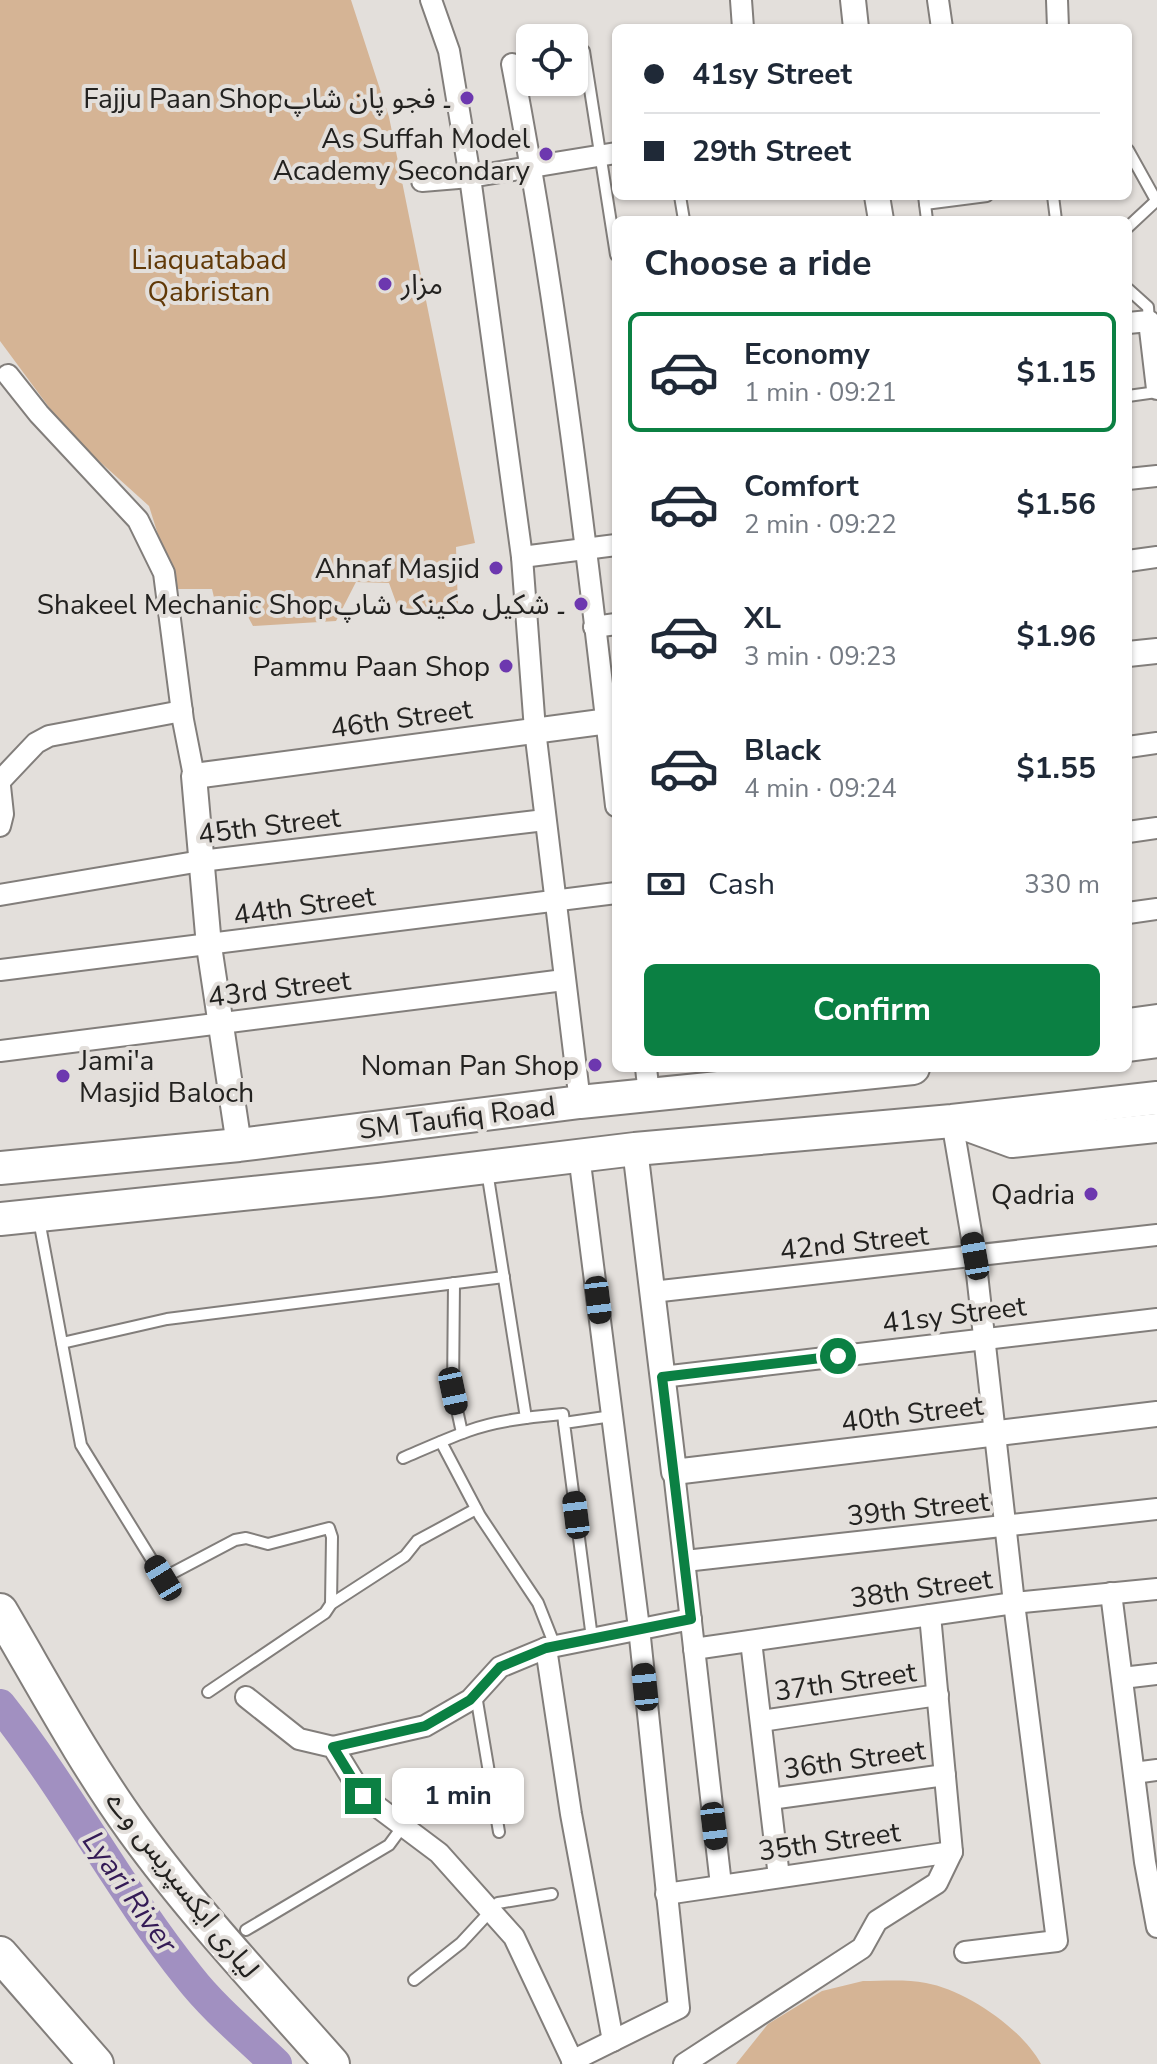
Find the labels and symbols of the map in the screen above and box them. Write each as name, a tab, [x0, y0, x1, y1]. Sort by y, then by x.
place label: Fajju Paan Shop۔ فجو پان شاپ	[83, 80, 451, 118]
marker: Fajju Paan Shop۔ فجو پان شاپ	[458, 89, 476, 107]
place label: As Suffah Model Academy Secondary	[273, 120, 531, 190]
marker: As Suffah Model Academy Secondary	[537, 145, 555, 163]
park label: Liaquatabad Qabristan	[131, 241, 287, 311]
place label: مزار	[400, 266, 443, 304]
marker: مزار	[376, 275, 394, 293]
place label: Ahnaf Masjid	[315, 550, 480, 588]
marker: Ahnaf Masjid	[487, 559, 505, 577]
place label: Shakeel Mechanic Shop۔ شکیل مکینک شاپ	[37, 586, 565, 624]
marker: Shakeel Mechanic Shop۔ شکیل مکینک شاپ	[572, 595, 590, 613]
place label: Pammu Paan Shop	[252, 648, 490, 686]
marker: Pammu Paan Shop	[497, 657, 515, 675]
street label: 46th Street	[328, 690, 475, 748]
street label: 45th Street	[196, 798, 343, 854]
street label: 44th Street	[231, 877, 378, 935]
street label: 43rd Street	[206, 961, 353, 1017]
place label: Jami'a Masjid Baloch	[78, 1042, 254, 1112]
place label: Noman Pan Shop	[361, 1047, 579, 1085]
marker: Noman Pan Shop	[586, 1056, 604, 1074]
marker: Jami'a Masjid Baloch	[54, 1067, 72, 1085]
street label: SM Taufiq Road	[357, 1087, 558, 1149]
place label: Qadria	[991, 1176, 1075, 1214]
marker: Qadria	[1082, 1185, 1100, 1203]
street label: 42nd Street	[778, 1216, 931, 1270]
car	[959, 1230, 991, 1282]
car	[583, 1275, 613, 1325]
street label: 41sy Street	[880, 1287, 1028, 1343]
route start	[820, 1338, 856, 1374]
car	[436, 1365, 470, 1417]
street label: 40th Street	[839, 1386, 986, 1442]
street label: 39th Street	[845, 1483, 991, 1535]
car	[561, 1490, 591, 1540]
car	[140, 1551, 186, 1605]
street label: 38th Street	[848, 1560, 995, 1618]
street label: 37th Street	[772, 1653, 919, 1711]
car	[631, 1662, 659, 1712]
street label: 36th Street	[781, 1731, 928, 1789]
callout: 1 min	[391, 1768, 523, 1824]
route end	[345, 1778, 381, 1814]
street label: لیاری ایکسپریس وے	[97, 1783, 267, 1986]
car	[699, 1801, 729, 1851]
street label: 35th Street	[756, 1813, 903, 1871]
water label: Lyari River	[73, 1823, 187, 1963]

